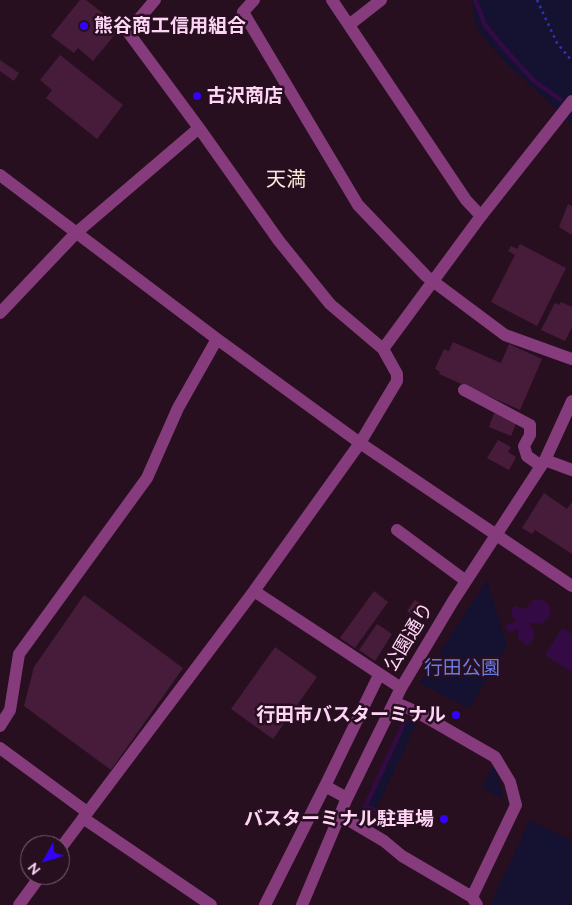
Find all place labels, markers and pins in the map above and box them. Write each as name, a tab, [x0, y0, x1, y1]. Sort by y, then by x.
place label: 熊谷商工信用組合	[94, 15, 246, 37]
marker: 熊谷商工信用組合	[78, 20, 90, 32]
place label: 古沢商店	[207, 85, 283, 107]
marker: 古沢商店	[191, 90, 203, 102]
place label: 行田市バスターミナル	[256, 704, 446, 726]
marker: 行田市バスターミナル	[450, 709, 462, 721]
place label: バスターミナル駐車場	[244, 808, 434, 830]
marker: バスターミナル駐車場	[438, 813, 450, 825]

